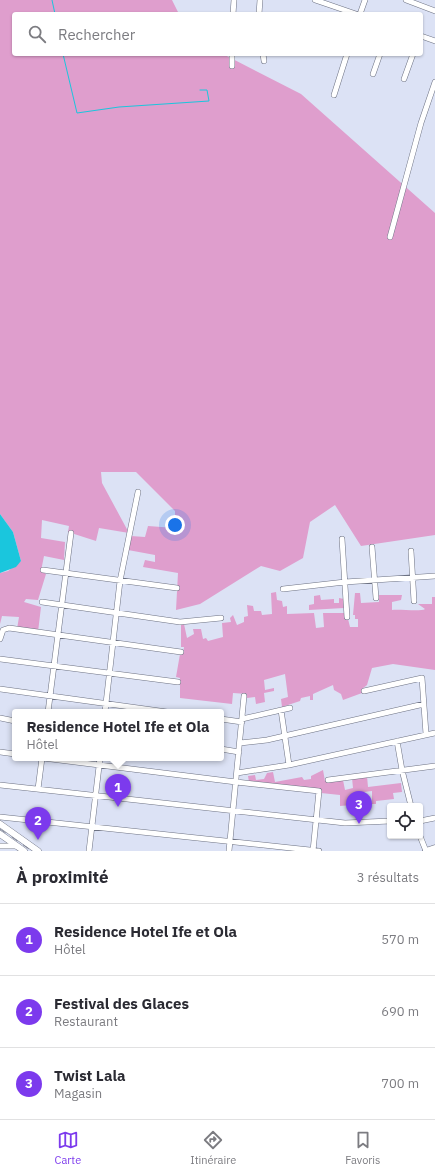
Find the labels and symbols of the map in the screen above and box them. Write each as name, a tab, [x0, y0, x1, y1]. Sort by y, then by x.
your location	[165, 515, 185, 535]
pin: 1	[105, 774, 131, 807]
pin: 3	[346, 791, 372, 824]
pin: 2	[25, 807, 51, 840]

